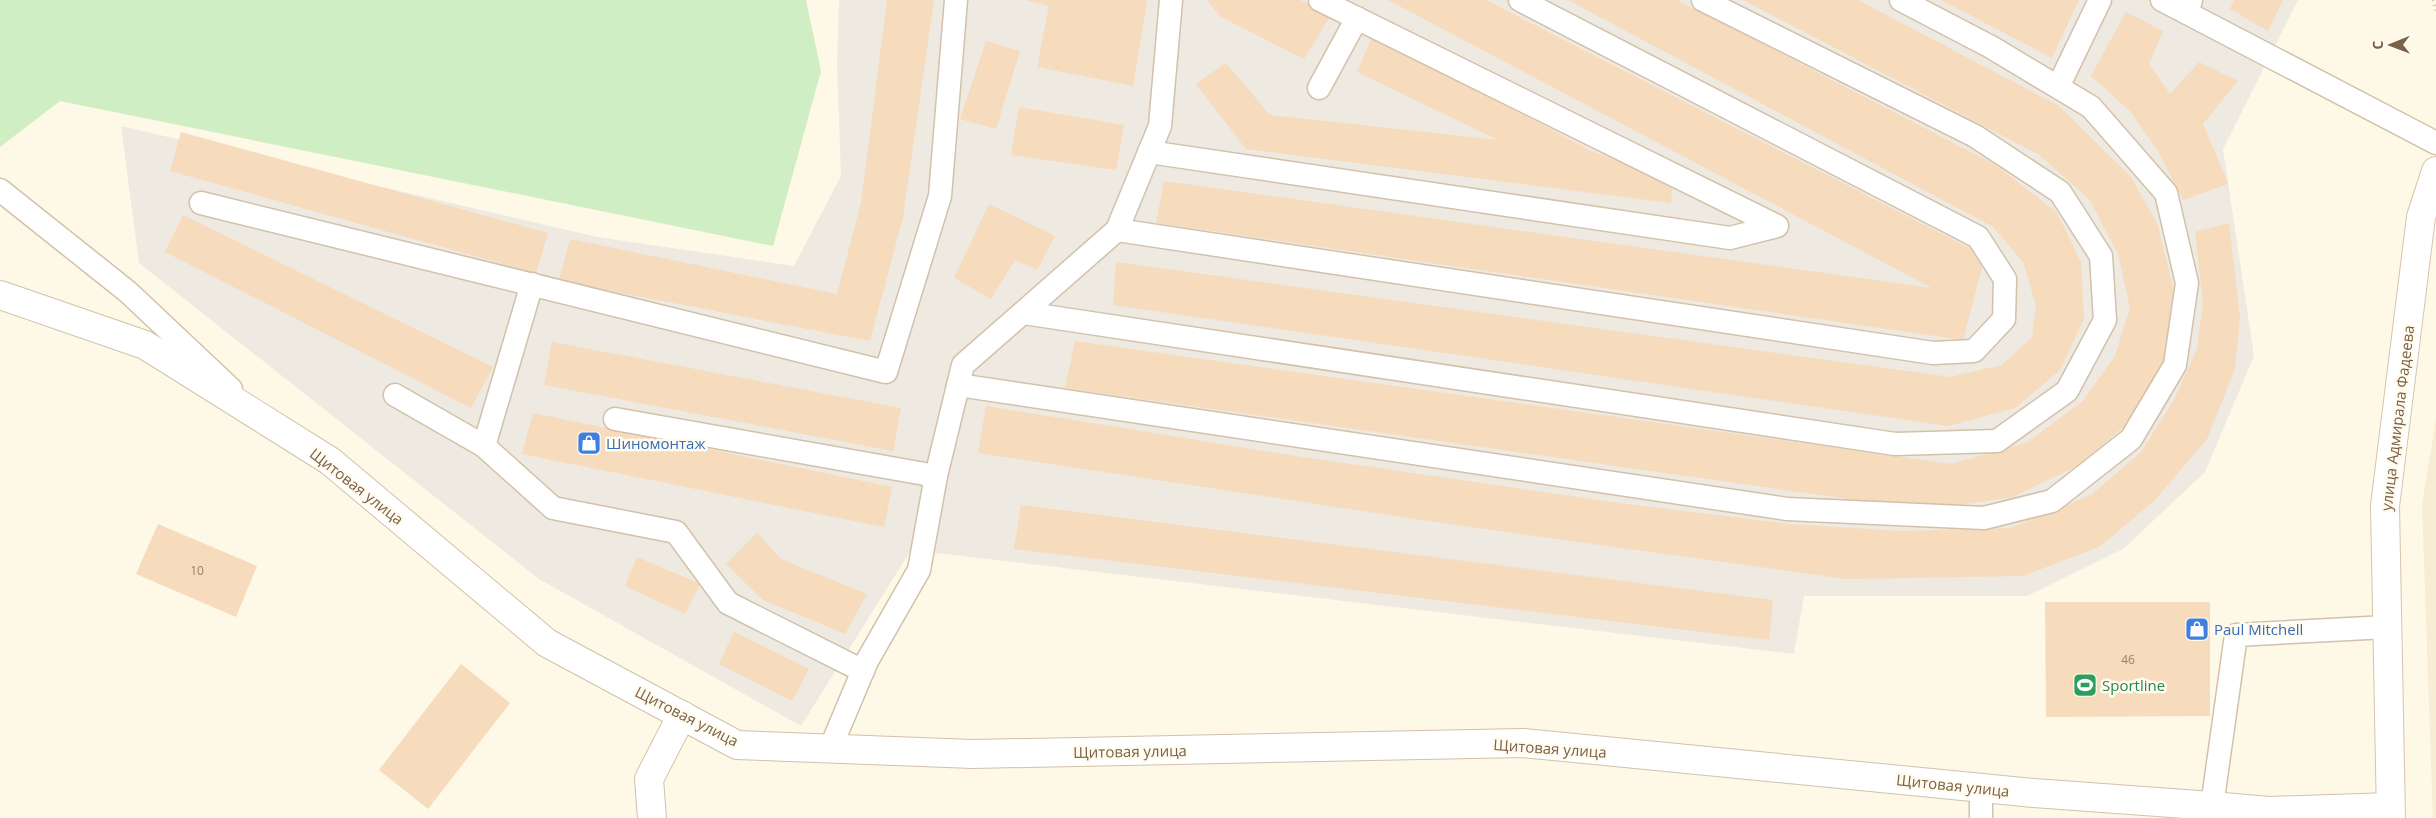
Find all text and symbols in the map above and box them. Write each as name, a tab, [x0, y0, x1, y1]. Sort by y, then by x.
north arrow	[2366, 20, 2416, 70]
text: С	[2368, 41, 2387, 50]
street label: улица Адмирала Фадеева	[2376, 324, 2418, 512]
shop icon: Шиномонтаж	[576, 430, 602, 456]
place label: Шиномонтаж	[606, 433, 705, 453]
street label: Щитовая улица	[306, 443, 408, 529]
house number: 10	[190, 562, 204, 579]
shop icon: Paul Mitchell	[2184, 616, 2210, 642]
place label: Paul Mitchell	[2214, 619, 2303, 639]
house number: 46	[2121, 651, 2135, 668]
sports icon: Sportline	[2072, 672, 2098, 698]
place label: Sportline	[2102, 675, 2165, 695]
street label: Щитовая улица	[632, 681, 742, 751]
street label: Щитовая улица	[1493, 734, 1607, 762]
street label: Щитовая улица	[1073, 740, 1187, 762]
street label: Щитовая улица	[1895, 769, 2011, 801]

